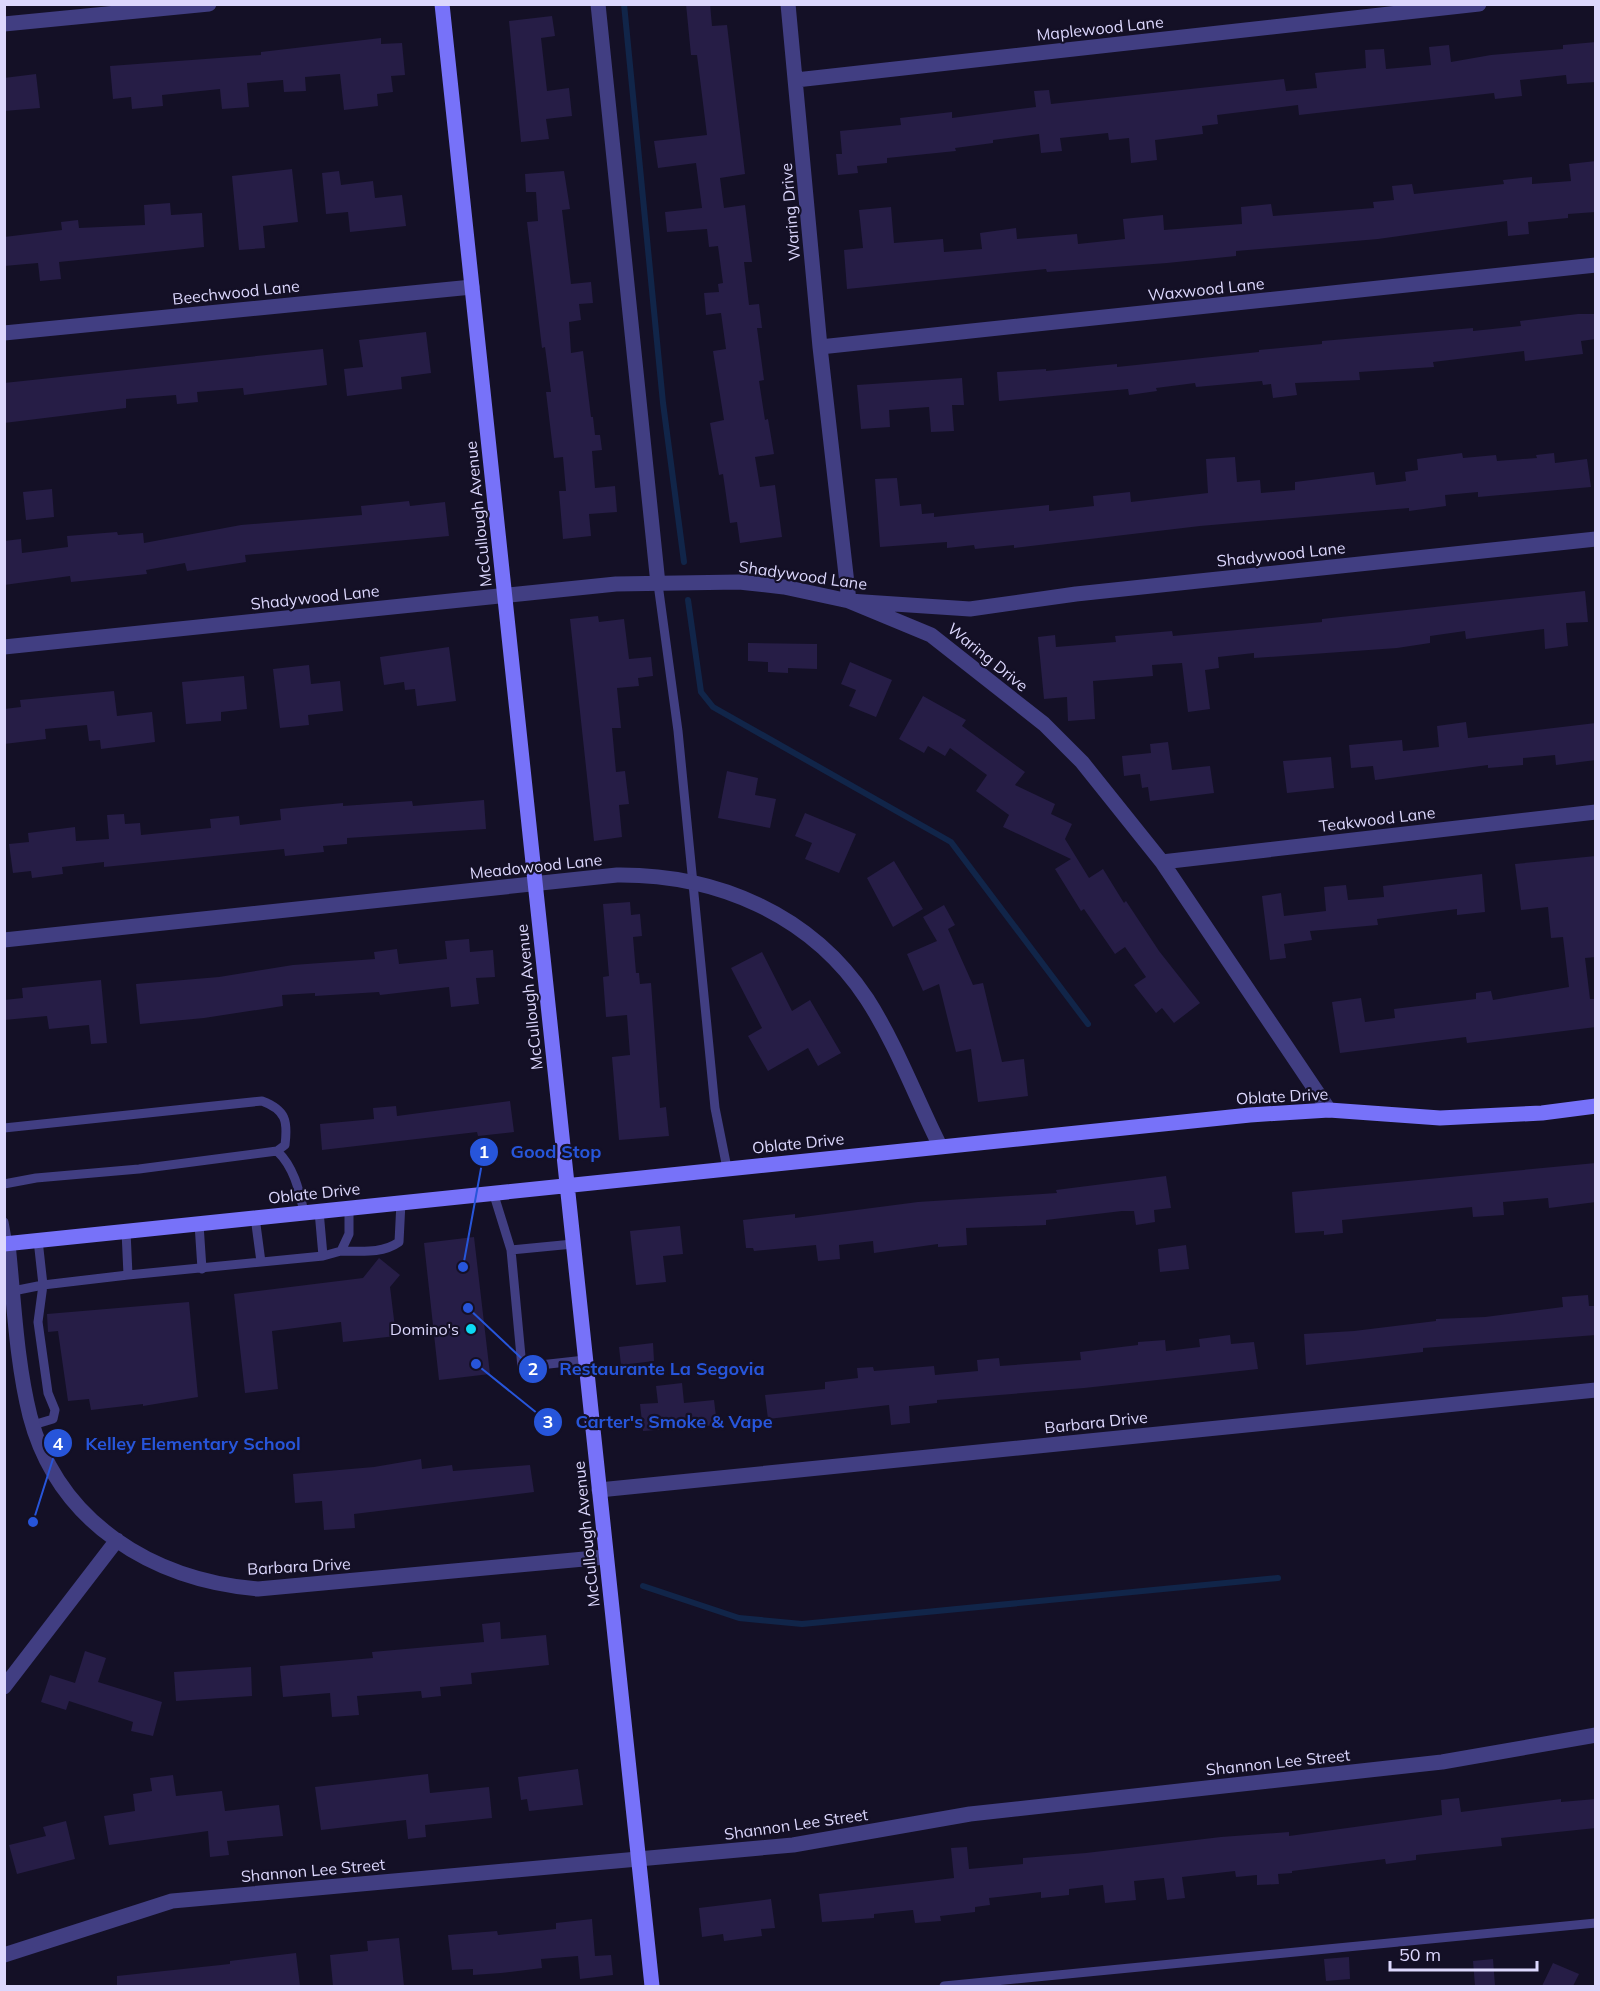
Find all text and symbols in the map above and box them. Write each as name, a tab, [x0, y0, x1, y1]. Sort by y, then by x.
street label: Maplewood Lane	[1036, 11, 1164, 45]
street label: Waring Drive	[776, 162, 804, 262]
street label: Waxwood Lane	[1147, 273, 1265, 305]
street label: Beechwood Lane	[171, 275, 301, 309]
street label: McCullough Avenue	[460, 440, 496, 588]
street label: Shadywood Lane	[1216, 537, 1346, 571]
street label: Shadywood Lane	[738, 556, 868, 594]
street label: Shadywood Lane	[250, 580, 380, 614]
street label: Waring Drive	[944, 618, 1032, 696]
street label: Teakwood Lane	[1318, 802, 1436, 836]
street label: Meadowood Lane	[469, 849, 603, 883]
street label: McCullough Avenue	[511, 923, 547, 1071]
street label: Oblate Drive	[1235, 1084, 1329, 1108]
street label: Oblate Drive	[751, 1128, 845, 1158]
callout: Good Stop	[469, 1134, 614, 1170]
text: 1	[479, 1140, 489, 1163]
text: Good Stop	[511, 1140, 601, 1163]
street label: Oblate Drive	[267, 1178, 361, 1208]
place label: Domino's	[390, 1319, 459, 1339]
marker: Domino's	[464, 1322, 478, 1336]
callout: Restaurante La Segovia	[518, 1351, 777, 1387]
text: 2	[528, 1357, 538, 1380]
text: Restaurante La Segovia	[559, 1357, 765, 1380]
callout: Carter's Smoke & Vape	[533, 1404, 784, 1440]
street label: Barbara Drive	[1043, 1407, 1149, 1437]
text: 3	[543, 1410, 553, 1433]
text: Carter's Smoke & Vape	[575, 1410, 773, 1433]
callout: Kelley Elementary School	[43, 1425, 313, 1461]
text: 4	[53, 1432, 64, 1455]
text: Kelley Elementary School	[85, 1432, 301, 1455]
street label: McCullough Avenue	[568, 1460, 604, 1608]
street label: Barbara Drive	[247, 1553, 351, 1579]
street label: Shannon Lee Street	[1205, 1744, 1351, 1780]
street label: Shannon Lee Street	[723, 1804, 870, 1844]
street label: Shannon Lee Street	[240, 1854, 386, 1886]
scale bar	[1390, 1934, 1537, 1972]
text: 50 m	[1399, 1943, 1441, 1966]

